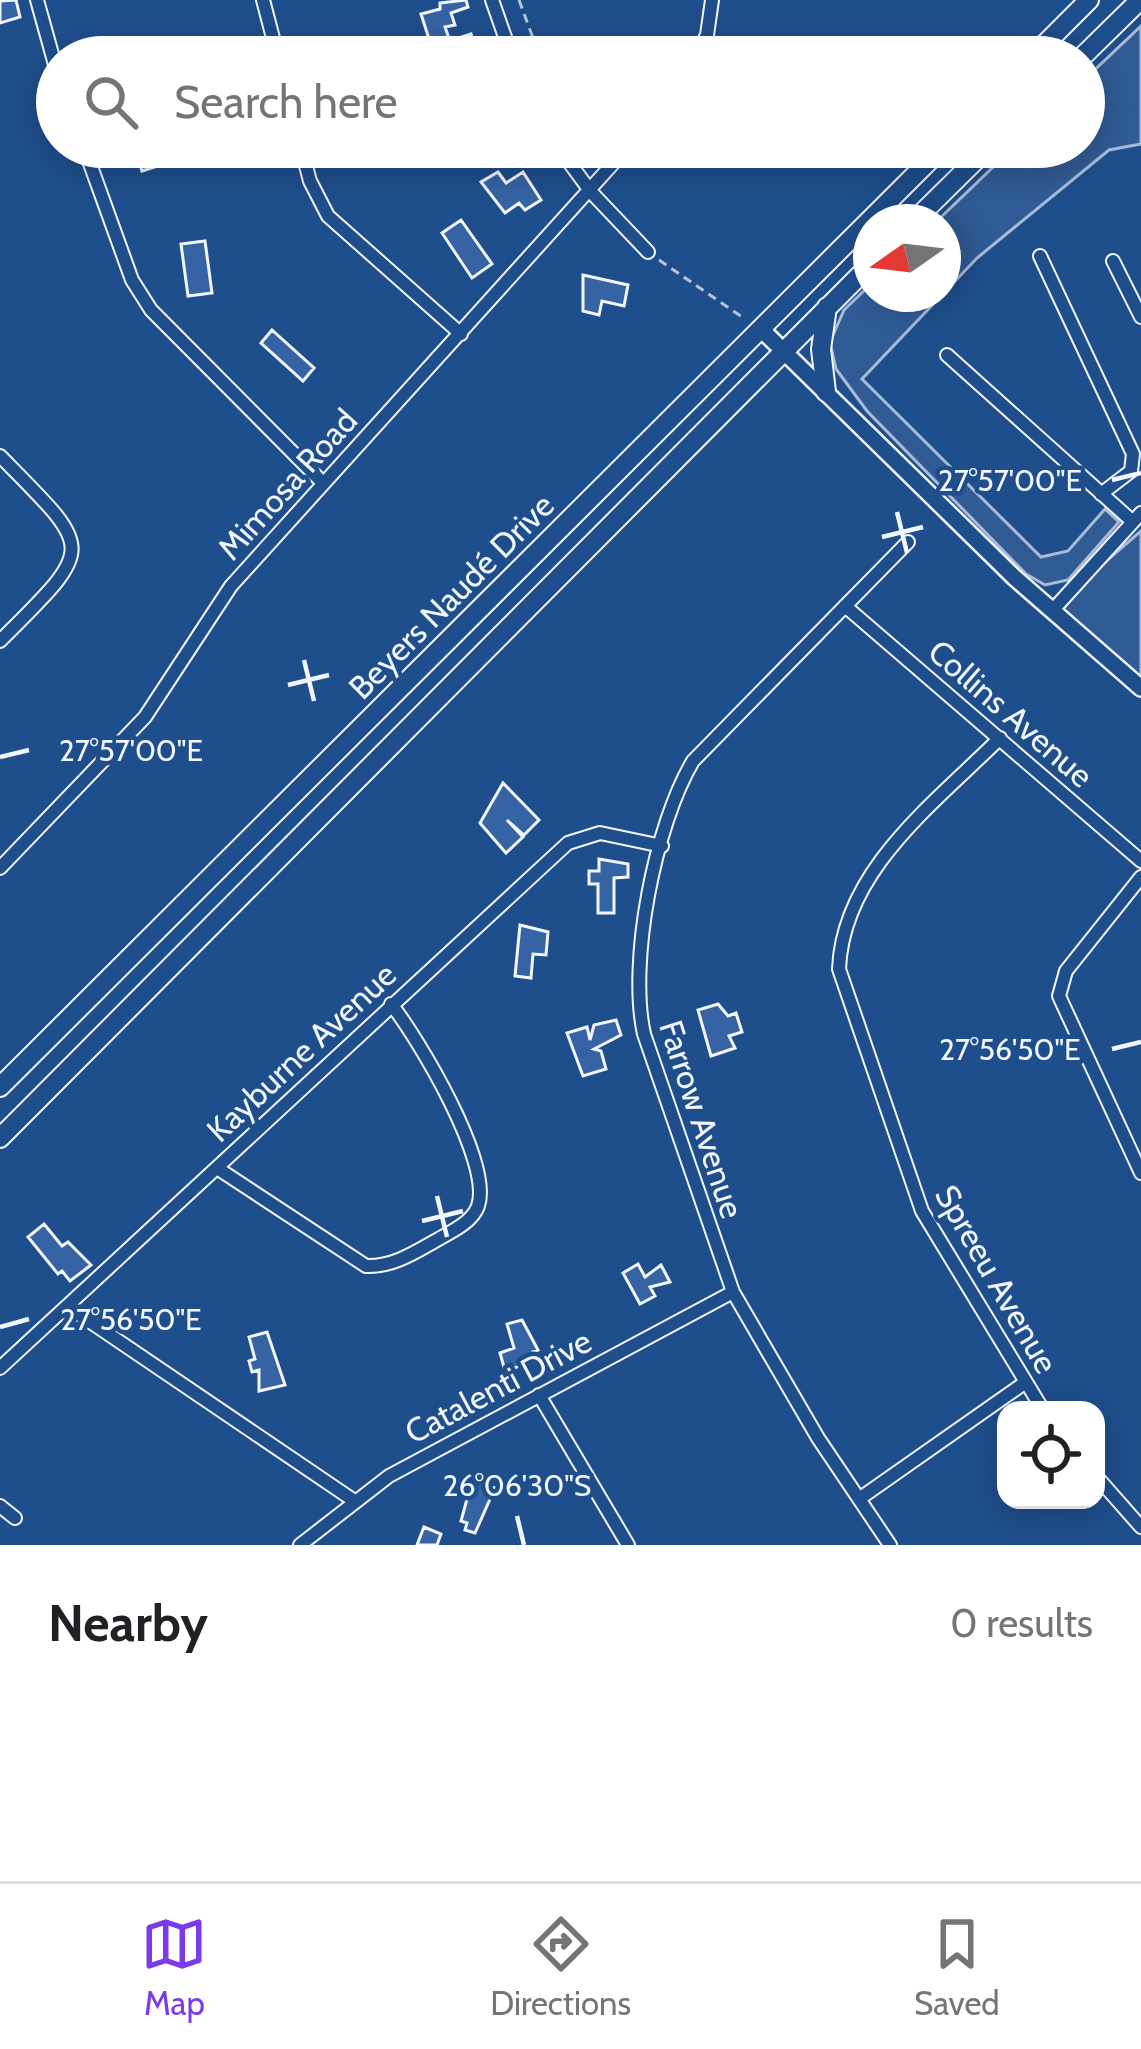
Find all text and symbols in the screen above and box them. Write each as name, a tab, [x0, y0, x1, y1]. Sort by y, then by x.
search box	[36, 36, 1105, 168]
icon: search	[78, 69, 144, 135]
text: Search here	[174, 75, 398, 129]
north arrow	[853, 204, 961, 312]
street label: Mimosa Road	[209, 400, 365, 568]
text: 27°57'00"E	[938, 462, 1082, 499]
street label: Beyers Naudé Drive	[340, 485, 562, 707]
street label: Collins Avenue	[921, 631, 1101, 795]
text: 27°57'00"E	[59, 732, 203, 769]
street label: Kayburne Avenue	[198, 954, 404, 1150]
street label: Farrow Avenue	[651, 1015, 753, 1223]
text: 27°56'50"E	[939, 1031, 1081, 1068]
street label: Spreeu Avenue	[927, 1178, 1067, 1380]
text: 27°56'50"E	[60, 1301, 202, 1338]
street label: Catalenti Drive	[398, 1320, 598, 1452]
map controls	[997, 1401, 1105, 1509]
button: locate	[997, 1401, 1105, 1509]
text: 26°06'30"S	[443, 1467, 591, 1504]
text: Nearby	[48, 1592, 208, 1654]
text: 0 results	[950, 1599, 1093, 1647]
tab: Map	[141, 1911, 207, 2023]
tab: Directions	[490, 1911, 631, 2023]
tab: Saved	[914, 1911, 1000, 2023]

